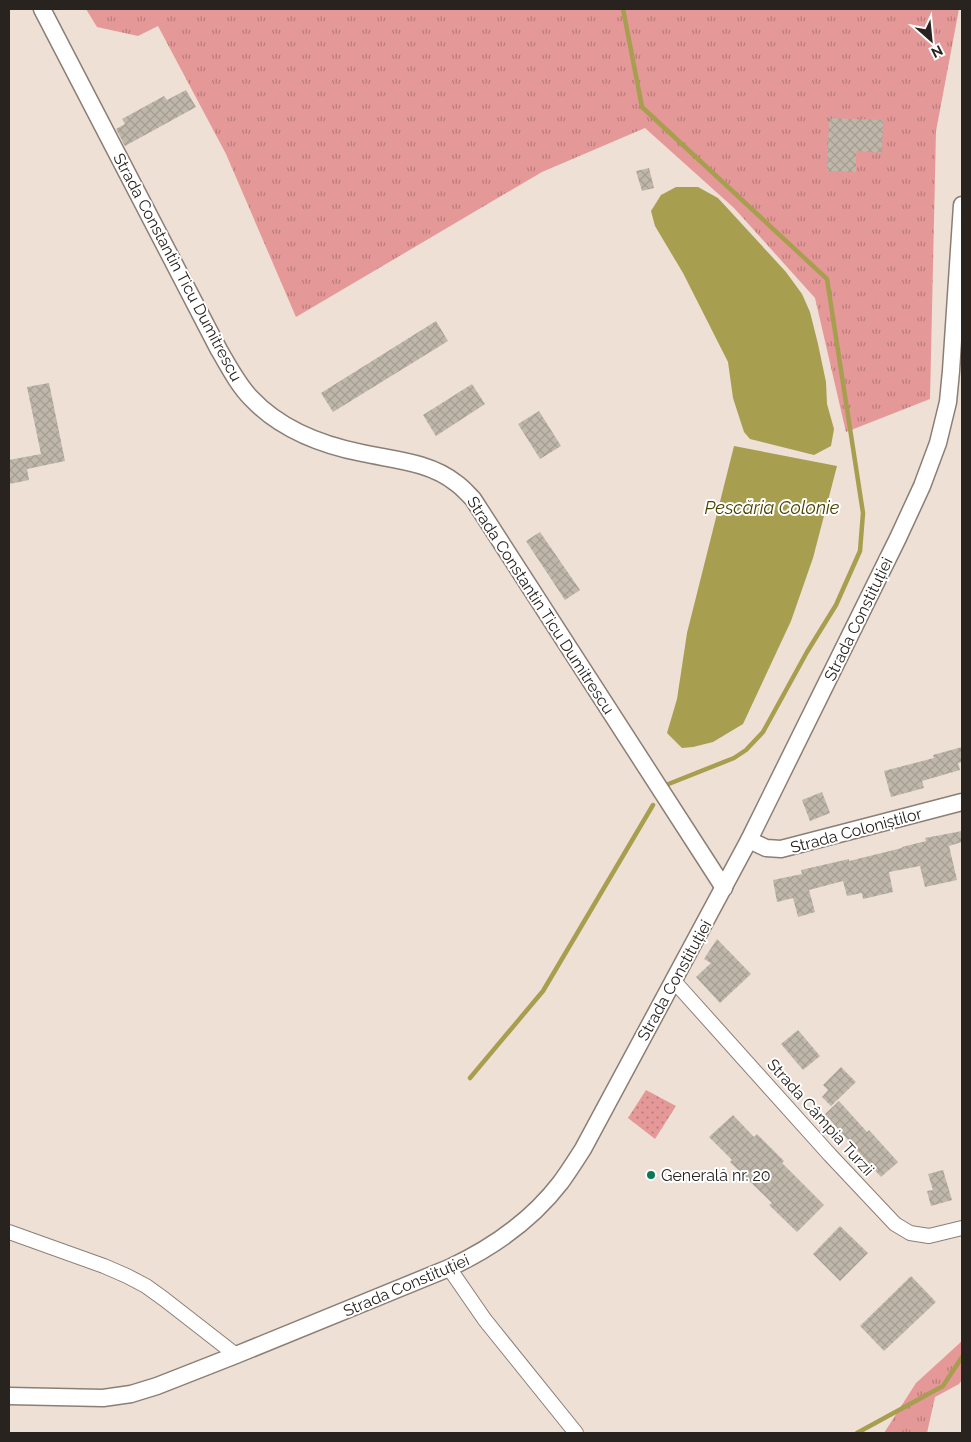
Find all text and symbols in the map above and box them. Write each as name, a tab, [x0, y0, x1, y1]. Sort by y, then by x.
north arrow	[906, 15, 956, 65]
text: N	[929, 42, 945, 61]
street label: Strada Constantin Ticu Dumitrescu	[109, 150, 246, 385]
street label: Strada Constantin Ticu Dumitrescu	[463, 493, 618, 718]
water label: Pescăria Colonie	[705, 497, 840, 518]
street label: Strada Constituției	[820, 554, 897, 684]
street label: Strada Coloniștilor	[788, 804, 924, 857]
street label: Strada Constituției	[633, 917, 715, 1044]
street label: Strada Câmpia Turzii	[763, 1055, 878, 1180]
place label: Generală nr. 20	[661, 1166, 771, 1185]
marker: Generală nr. 20	[645, 1169, 657, 1181]
street label: Strada Constituției	[340, 1250, 472, 1321]

